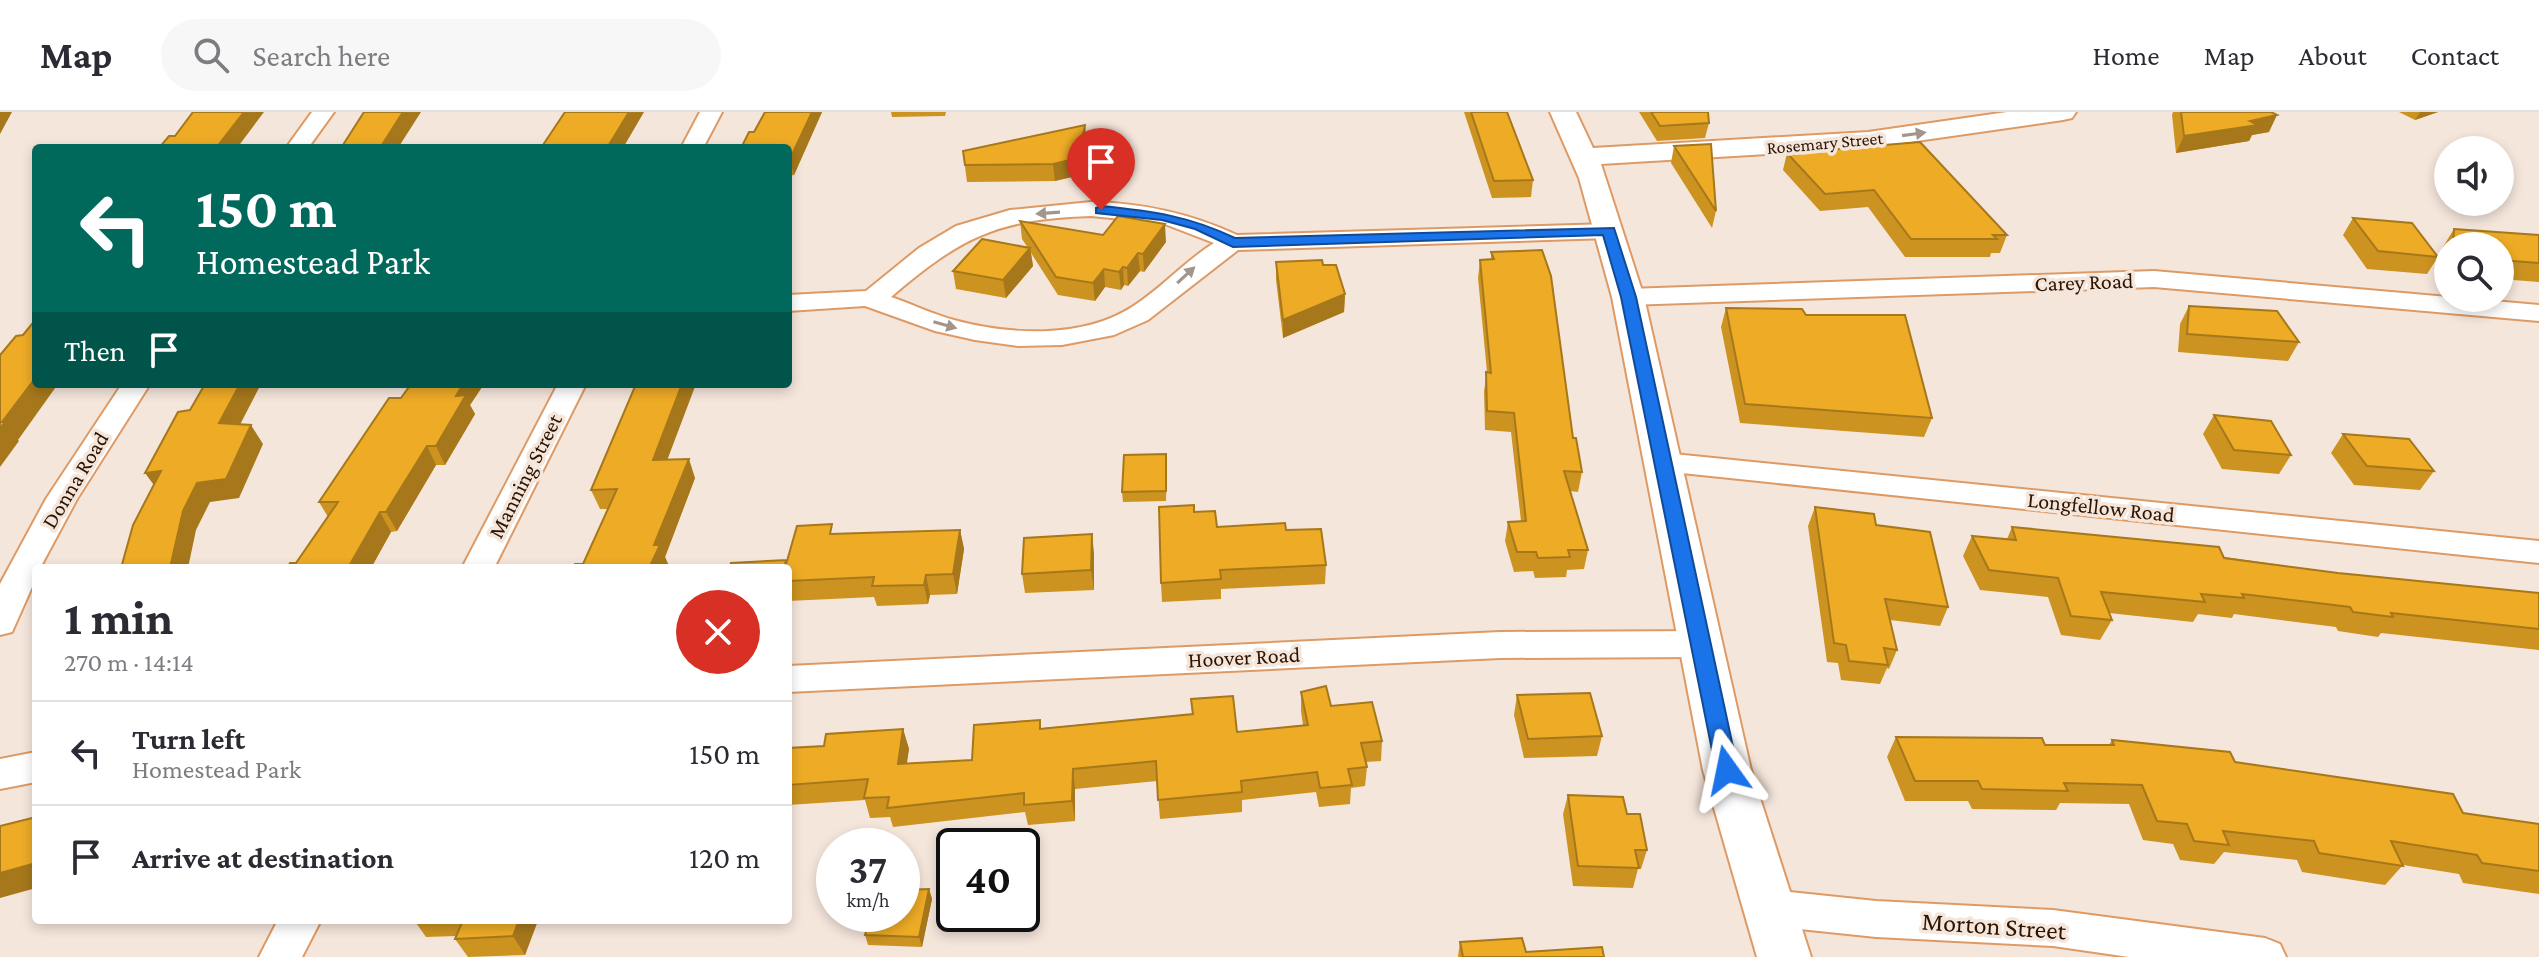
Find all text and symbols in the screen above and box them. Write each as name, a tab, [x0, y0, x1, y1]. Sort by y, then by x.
search box	[161, 19, 721, 91]
icon: search	[189, 33, 233, 77]
text: Map	[40, 34, 113, 76]
text: Search here	[253, 39, 390, 72]
text: Home	[2093, 40, 2160, 71]
text: Map	[2204, 40, 2255, 71]
text: About	[2299, 40, 2367, 71]
text: Contact	[2411, 40, 2499, 71]
one-way arrow	[1902, 127, 1927, 140]
pin	[1067, 128, 1135, 210]
street label: Rosemary Street	[1766, 128, 1885, 158]
map controls	[2434, 136, 2514, 312]
button: sound	[2434, 136, 2514, 216]
icon: arrive	[1079, 140, 1123, 184]
icon: left	[64, 176, 168, 280]
text: 150 m	[196, 177, 337, 239]
one-way arrow	[1035, 207, 1060, 220]
button: search	[2434, 232, 2514, 312]
text: Homestead Park	[196, 242, 430, 282]
one-way arrow	[1176, 266, 1195, 284]
street label: Carey Road	[2034, 268, 2134, 296]
one-way arrow	[933, 319, 957, 332]
icon: arrive	[142, 328, 186, 372]
text: Then	[64, 334, 126, 367]
street label: Manning Street	[483, 409, 567, 542]
street label: Donna Road	[36, 427, 114, 533]
street label: Longfellow Road	[2026, 487, 2176, 527]
button: close	[676, 590, 760, 674]
text: 1 min	[64, 591, 173, 644]
street label: Hoover Road	[1187, 642, 1301, 672]
text: 270 m · 14:14	[64, 648, 194, 677]
text: Turn left	[132, 722, 245, 755]
position arrow	[1685, 728, 1769, 812]
icon: left	[64, 731, 108, 775]
text: 150 m	[689, 737, 760, 770]
text: Homestead Park	[132, 755, 301, 784]
speed limit sign: 40	[936, 828, 1040, 932]
icon: arrive	[64, 835, 108, 879]
text: Arrive at destination	[132, 841, 394, 874]
text: 120 m	[689, 841, 760, 874]
text: 37	[849, 847, 887, 892]
text: km/h	[846, 889, 890, 911]
street label: Morton Street	[1921, 906, 2068, 946]

